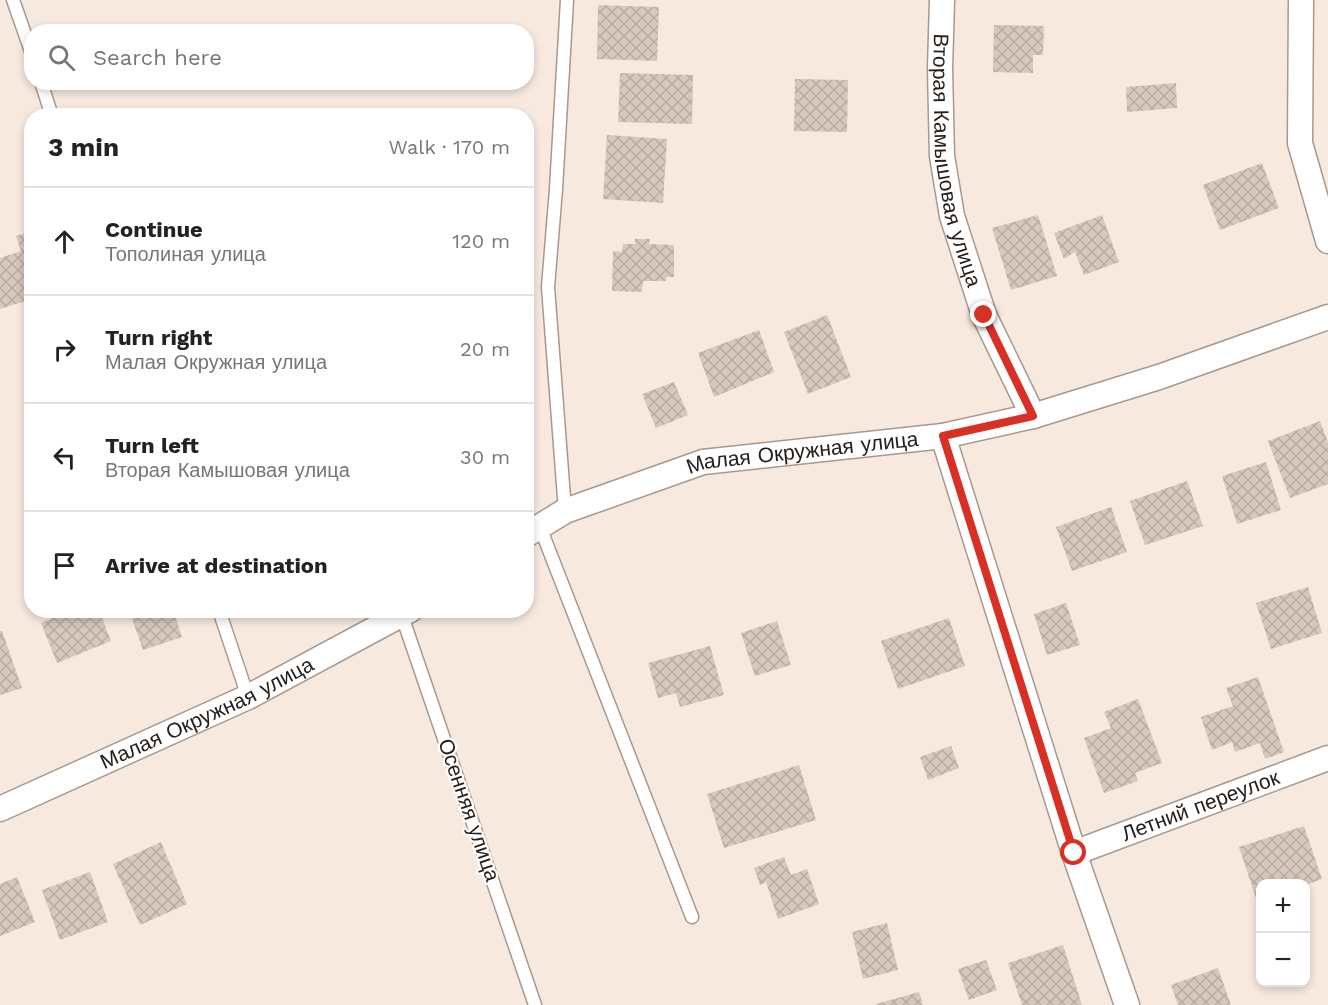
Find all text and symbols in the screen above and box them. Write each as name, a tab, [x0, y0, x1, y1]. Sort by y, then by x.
search box	[24, 24, 534, 90]
street label: Вторая Камышовая улица	[928, 33, 987, 290]
icon: search	[45, 41, 78, 74]
text: Search here	[93, 45, 222, 70]
text: 3 min	[48, 132, 119, 162]
text: Walk · 170 m	[389, 135, 510, 159]
text: Continue	[105, 217, 203, 242]
icon: ahead	[48, 225, 81, 258]
text: 120 m	[452, 229, 510, 253]
text: Тополиная улица	[105, 242, 266, 266]
route end	[970, 301, 996, 327]
text: Turn right	[105, 325, 212, 350]
icon: right	[48, 333, 81, 366]
text: 20 m	[460, 337, 510, 361]
text: Малая Окружная улица	[105, 350, 327, 374]
street label: Малая Окружная улица	[683, 426, 920, 479]
text: Turn left	[105, 433, 199, 458]
icon: left	[48, 441, 81, 474]
text: 30 m	[460, 445, 510, 469]
text: Вторая Камышовая улица	[105, 458, 350, 482]
icon: arrive	[48, 549, 81, 582]
text: Arrive at destination	[105, 553, 328, 578]
street label: Малая Окружная улица	[96, 651, 318, 774]
street label: Осенняя улица	[433, 735, 506, 885]
street label: Летний переулок	[1118, 764, 1283, 846]
route start	[1060, 839, 1086, 865]
map controls	[1256, 879, 1310, 987]
button: +	[1256, 879, 1310, 933]
button: −	[1256, 933, 1310, 987]

